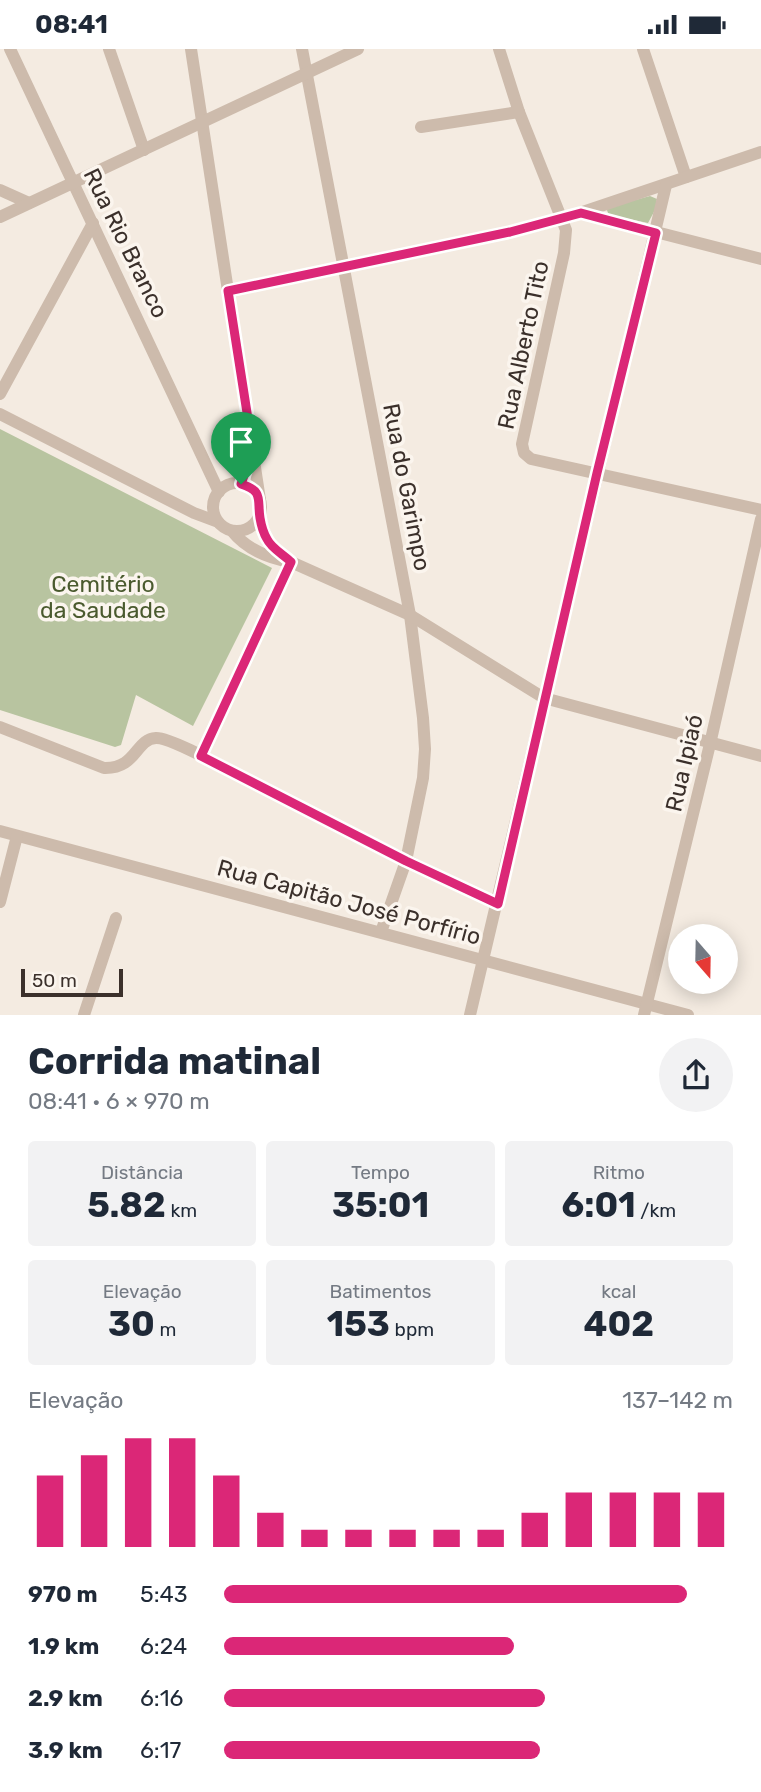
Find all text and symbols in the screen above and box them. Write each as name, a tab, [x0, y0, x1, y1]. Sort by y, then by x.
text: 08:41	[35, 9, 108, 40]
street label: Rua Rio Branco	[78, 164, 174, 322]
street label: Rua Alberto Tito	[492, 258, 554, 432]
street label: Rua do Garimpo	[377, 401, 437, 573]
pin	[211, 412, 271, 484]
icon: arrive	[222, 423, 260, 461]
park label: Cemitério da Saudade	[40, 570, 166, 624]
street label: Rua Ipiaó	[659, 712, 709, 814]
street label: Rua Capitão José Porfírio	[214, 853, 484, 951]
north arrow	[668, 924, 738, 994]
map controls	[668, 924, 738, 994]
scale bar	[21, 966, 122, 998]
text: 50 m	[32, 969, 77, 992]
text: Corrida matinal	[28, 1038, 321, 1084]
button: share	[659, 1038, 733, 1112]
text: 08:41 · 6 × 970 m	[28, 1087, 210, 1115]
text: Distância	[101, 1161, 183, 1184]
text: Tempo	[351, 1161, 410, 1184]
text: Ritmo	[593, 1161, 645, 1184]
text: 5.82	[87, 1184, 166, 1226]
text: 35:01	[332, 1184, 429, 1226]
text: 6:01	[561, 1184, 636, 1226]
text: km	[166, 1199, 197, 1222]
text: /km	[636, 1199, 676, 1222]
text: Elevação	[103, 1280, 182, 1303]
text: Batimentos	[329, 1280, 432, 1303]
text: kcal	[601, 1280, 636, 1303]
text: 30	[108, 1303, 155, 1345]
text: 153	[327, 1303, 390, 1345]
text: 402	[584, 1303, 654, 1345]
text: m	[155, 1318, 176, 1341]
text: bpm	[390, 1318, 434, 1341]
text: Elevação	[28, 1386, 124, 1414]
text: 137–142 m	[622, 1386, 733, 1414]
text: 970 m	[28, 1580, 98, 1608]
text: 5:43	[140, 1580, 188, 1608]
text: 1.9 km	[28, 1632, 99, 1660]
text: 6:24	[140, 1632, 187, 1660]
text: 2.9 km	[28, 1684, 103, 1712]
text: 6:16	[140, 1684, 183, 1712]
text: 3.9 km	[28, 1736, 103, 1764]
text: 6:17	[140, 1736, 181, 1764]

